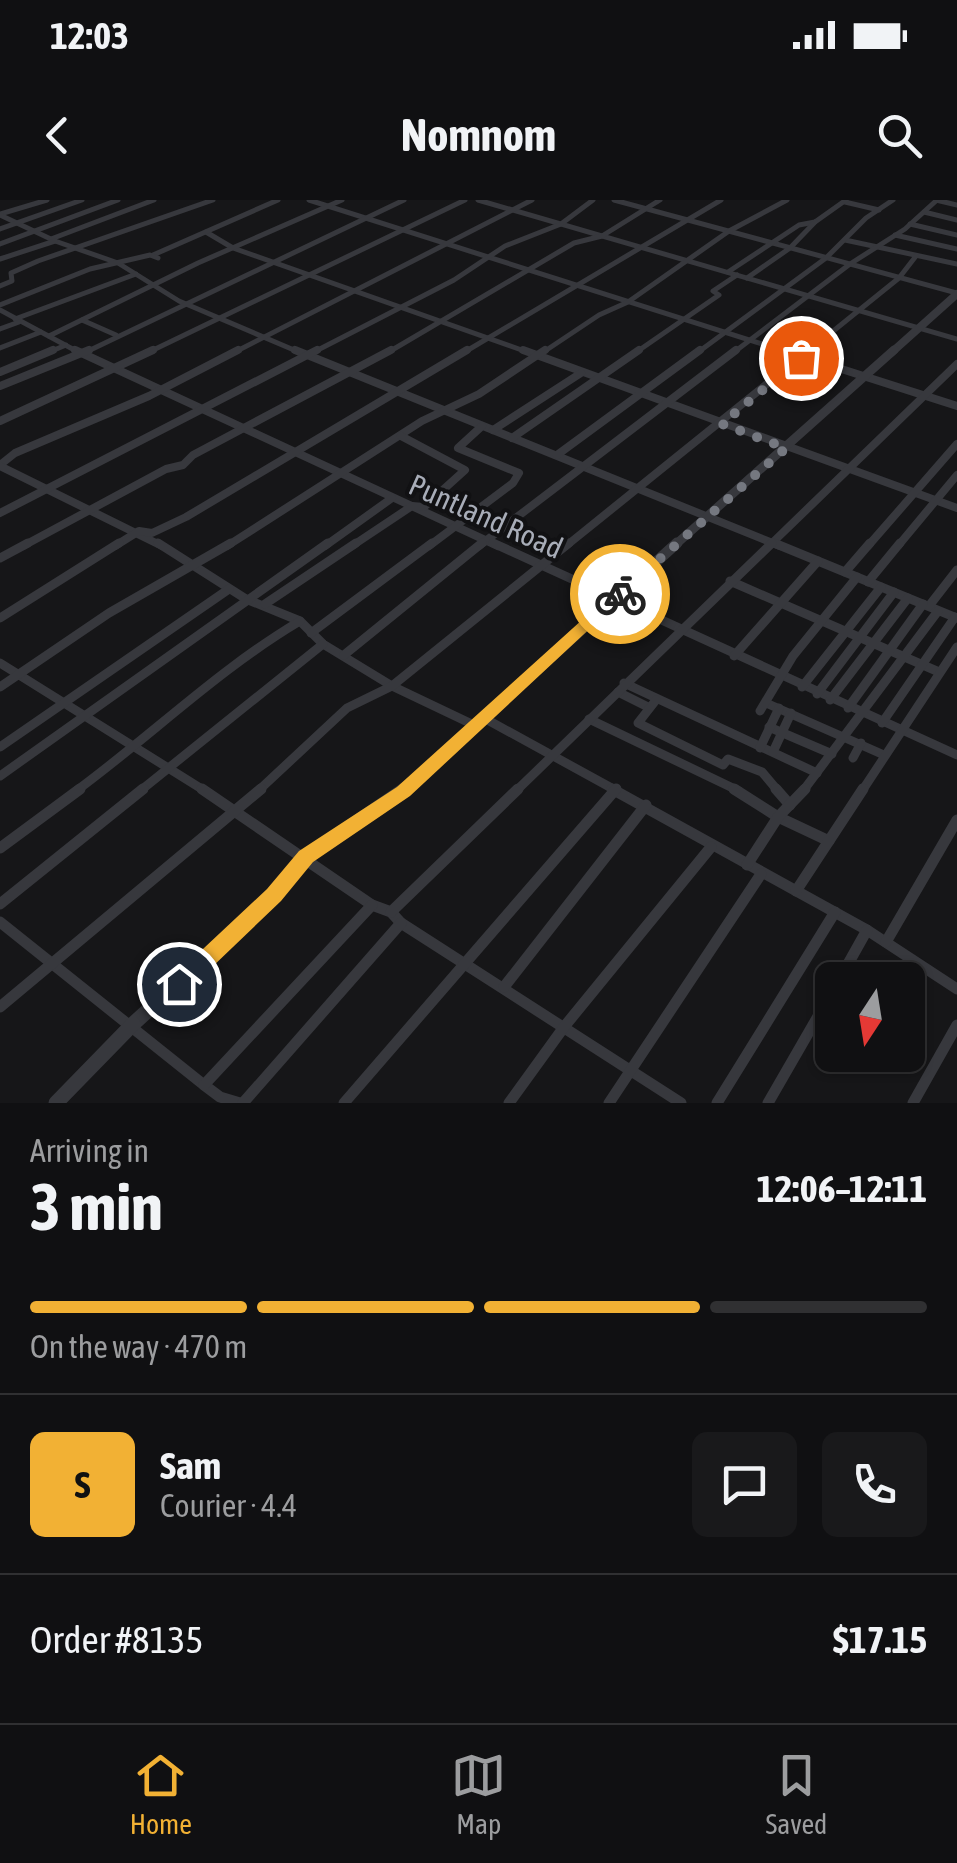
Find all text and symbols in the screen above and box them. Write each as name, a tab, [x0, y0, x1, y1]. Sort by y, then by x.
text: 12:03	[50, 14, 129, 57]
icon: back	[30, 108, 85, 163]
icon: search	[872, 108, 927, 163]
text: Nomnom	[401, 109, 556, 161]
pin	[759, 316, 844, 401]
icon: bag	[774, 331, 829, 386]
street label: Puntland Road	[404, 467, 568, 565]
courier	[570, 544, 670, 644]
icon: bike	[593, 567, 648, 622]
pin	[137, 942, 222, 1027]
icon: home	[152, 957, 207, 1012]
north arrow	[815, 962, 925, 1072]
map controls	[815, 962, 925, 1072]
text: Arriving in	[30, 1132, 149, 1169]
text: 12:06–12:11	[757, 1167, 927, 1210]
text: 3 min	[30, 1169, 163, 1244]
text: On the way · 470 m	[30, 1328, 247, 1365]
button: chat	[692, 1432, 797, 1537]
button: phone	[822, 1432, 927, 1537]
text: Sam	[160, 1444, 221, 1487]
text: S	[75, 1463, 90, 1506]
text: Courier · 4.4	[160, 1487, 297, 1524]
text: Order #8135	[30, 1618, 203, 1661]
text: $17.15	[833, 1618, 927, 1661]
tab: Home	[130, 1748, 192, 1840]
tab: Map	[451, 1748, 506, 1840]
tab: Saved	[765, 1748, 827, 1840]

